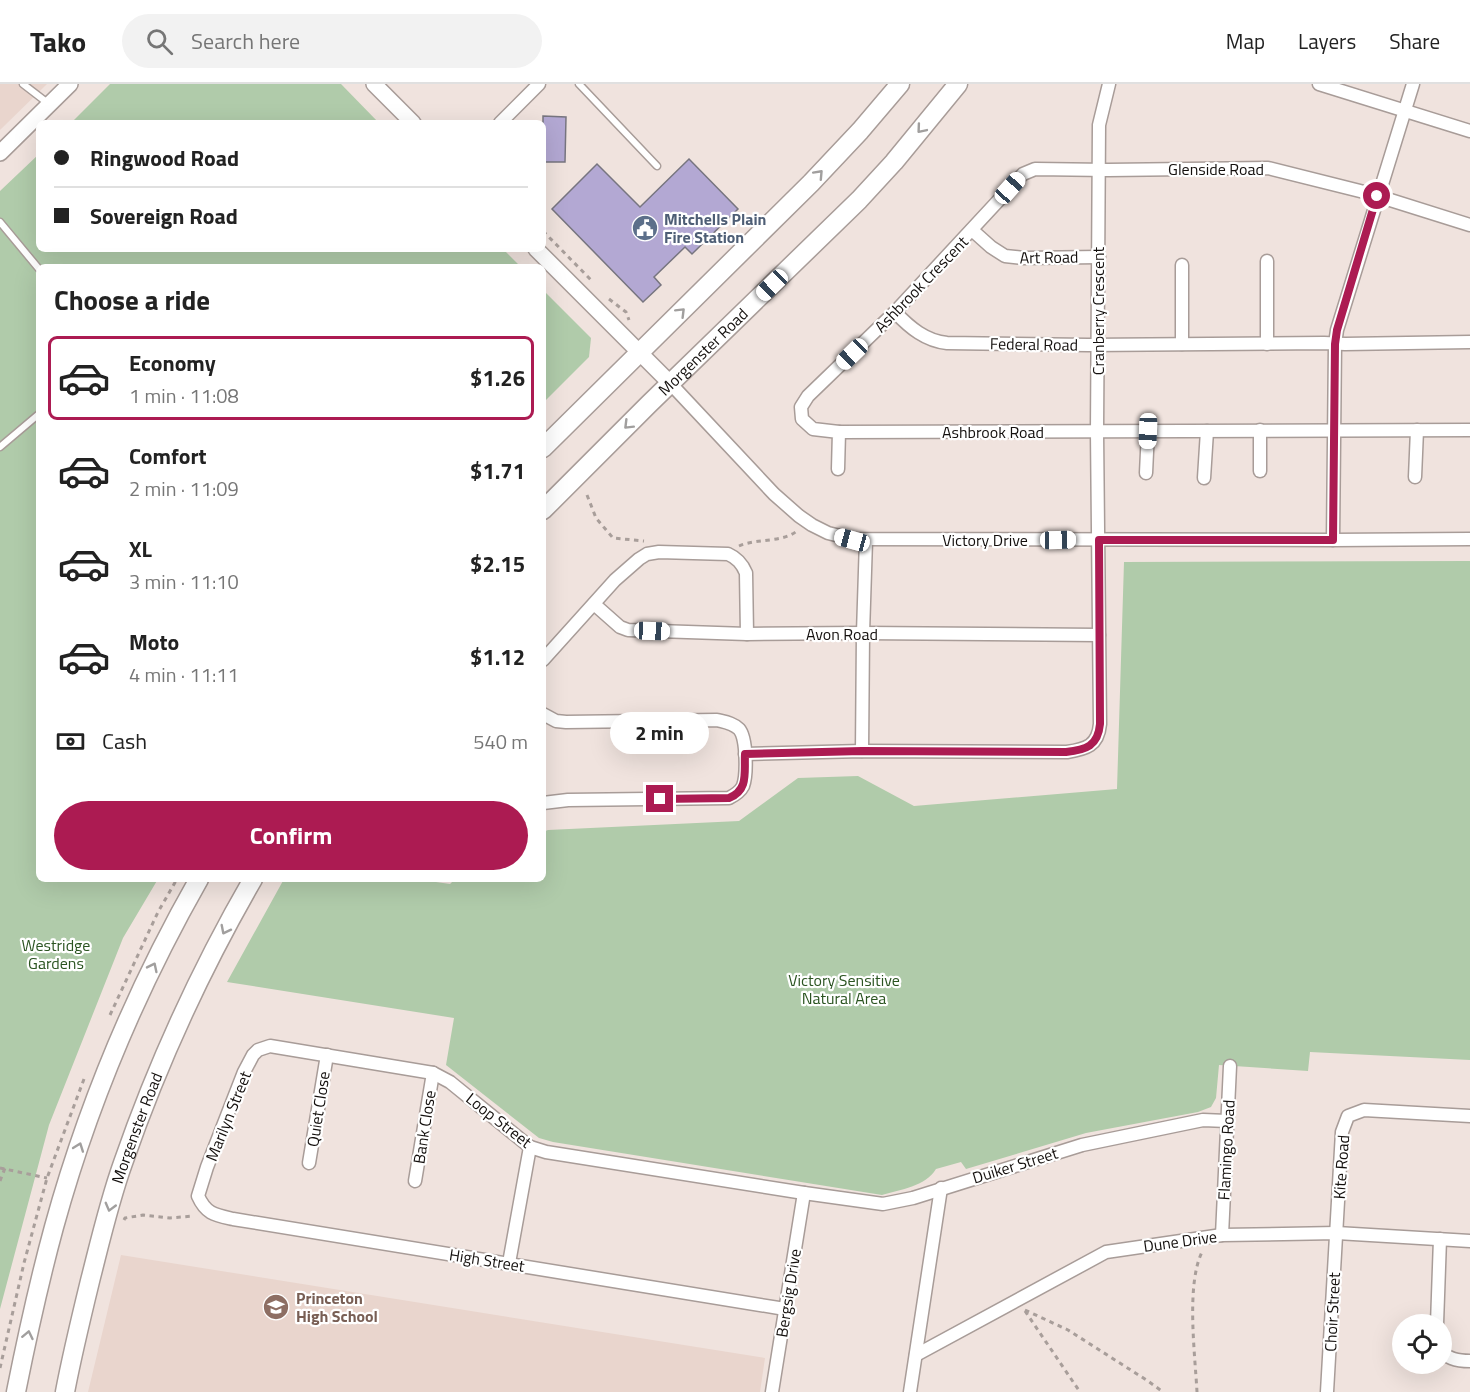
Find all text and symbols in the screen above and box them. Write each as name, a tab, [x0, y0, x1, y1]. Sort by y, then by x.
search box	[122, 14, 542, 68]
text: Tako	[30, 20, 86, 63]
text: Search here	[191, 24, 300, 58]
icon: search	[143, 25, 176, 58]
text: Map	[1226, 25, 1265, 57]
text: Layers	[1298, 25, 1356, 57]
text: Share	[1389, 25, 1440, 57]
one-way arrow	[917, 122, 928, 133]
text: Ringwood Road	[90, 141, 239, 175]
street label: Glenside Road	[1168, 157, 1264, 181]
car	[991, 169, 1029, 207]
one-way arrow	[812, 171, 823, 181]
route start	[1363, 182, 1390, 209]
text: Sovereign Road	[90, 199, 238, 233]
place label: Mitchells Plain Fire Station	[664, 207, 766, 249]
public building icon: Mitchells Plain Fire Station	[630, 213, 660, 243]
street label: Ashbrook Crescent	[869, 230, 974, 338]
street label: Art Road	[1019, 244, 1079, 270]
street label: Cranberry Crescent	[1086, 246, 1110, 375]
car	[753, 266, 791, 304]
text: Choose a ride	[54, 279, 210, 320]
street label: Morgenster Road	[653, 302, 753, 401]
one-way arrow	[675, 308, 685, 319]
street label: Federal Road	[990, 331, 1078, 357]
car	[833, 335, 871, 373]
text: Economy	[129, 346, 216, 380]
icon: car	[57, 351, 111, 405]
text: $1.26	[470, 361, 525, 395]
text: 1 min · 11:08	[129, 380, 239, 411]
car	[1138, 413, 1158, 449]
one-way arrow	[624, 418, 635, 428]
street label: Ashbrook Road	[942, 420, 1044, 444]
text: Comfort	[129, 439, 207, 473]
icon: car	[57, 444, 111, 498]
text: $1.71	[470, 454, 525, 488]
text: 2 min · 11:09	[129, 473, 239, 504]
car	[832, 527, 872, 553]
street label: Victory Drive	[942, 528, 1028, 552]
car	[1040, 531, 1076, 549]
text: XL	[129, 532, 152, 566]
icon: car	[57, 537, 111, 591]
text: $2.15	[470, 547, 525, 581]
text: 3 min · 11:10	[129, 566, 239, 597]
car	[634, 621, 670, 641]
street label: Avon Road	[806, 622, 878, 646]
text: Moto	[129, 625, 179, 659]
icon: car	[57, 630, 111, 684]
text: $1.12	[470, 640, 525, 674]
text: 4 min · 11:11	[129, 659, 239, 690]
callout: 2 min	[610, 712, 710, 754]
text: 2 min	[635, 717, 684, 748]
text: Cash	[102, 724, 147, 758]
icon: cash	[54, 725, 87, 758]
text: 540 m	[473, 726, 528, 757]
route end	[646, 785, 673, 812]
button: Confirm	[54, 801, 528, 870]
one-way arrow	[220, 924, 232, 935]
park label: Westridge Gardens	[22, 933, 90, 975]
one-way arrow	[146, 962, 158, 973]
park label: Victory Sensitive Natural Area	[788, 968, 900, 1010]
street label: Marilyn Street	[199, 1067, 257, 1165]
street label: Morgenster Road	[105, 1069, 168, 1187]
street label: Quiet Close	[300, 1070, 336, 1148]
street label: Loop Street	[461, 1087, 537, 1154]
street label: Bank Close	[406, 1089, 442, 1165]
street label: Flamingo Road	[1211, 1099, 1241, 1201]
street label: Kite Road	[1327, 1134, 1355, 1200]
street label: Duiker Street	[969, 1141, 1061, 1189]
one-way arrow	[72, 1142, 85, 1153]
one-way arrow	[104, 1202, 117, 1212]
street label: Dune Drive	[1142, 1224, 1218, 1258]
street label: High Street	[448, 1242, 527, 1278]
street label: Bergsig Drive	[769, 1247, 807, 1339]
street label: Choir Street	[1318, 1271, 1346, 1352]
place label: Princeton High School	[296, 1286, 378, 1328]
school or university icon: Princeton High School	[261, 1292, 291, 1322]
map controls	[1392, 1314, 1452, 1374]
button: locate	[1392, 1314, 1452, 1374]
one-way arrow	[20, 1330, 33, 1340]

